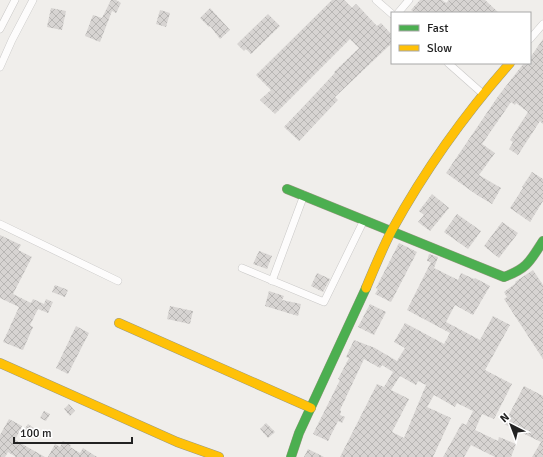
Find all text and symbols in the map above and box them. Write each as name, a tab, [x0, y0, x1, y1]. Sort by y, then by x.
legend	[391, 12, 531, 64]
text: Fast	[427, 21, 448, 36]
text: Slow	[427, 41, 452, 56]
north arrow	[491, 405, 531, 445]
text: N	[497, 411, 512, 425]
scale bar	[14, 419, 132, 445]
text: 100 m	[20, 426, 52, 441]

